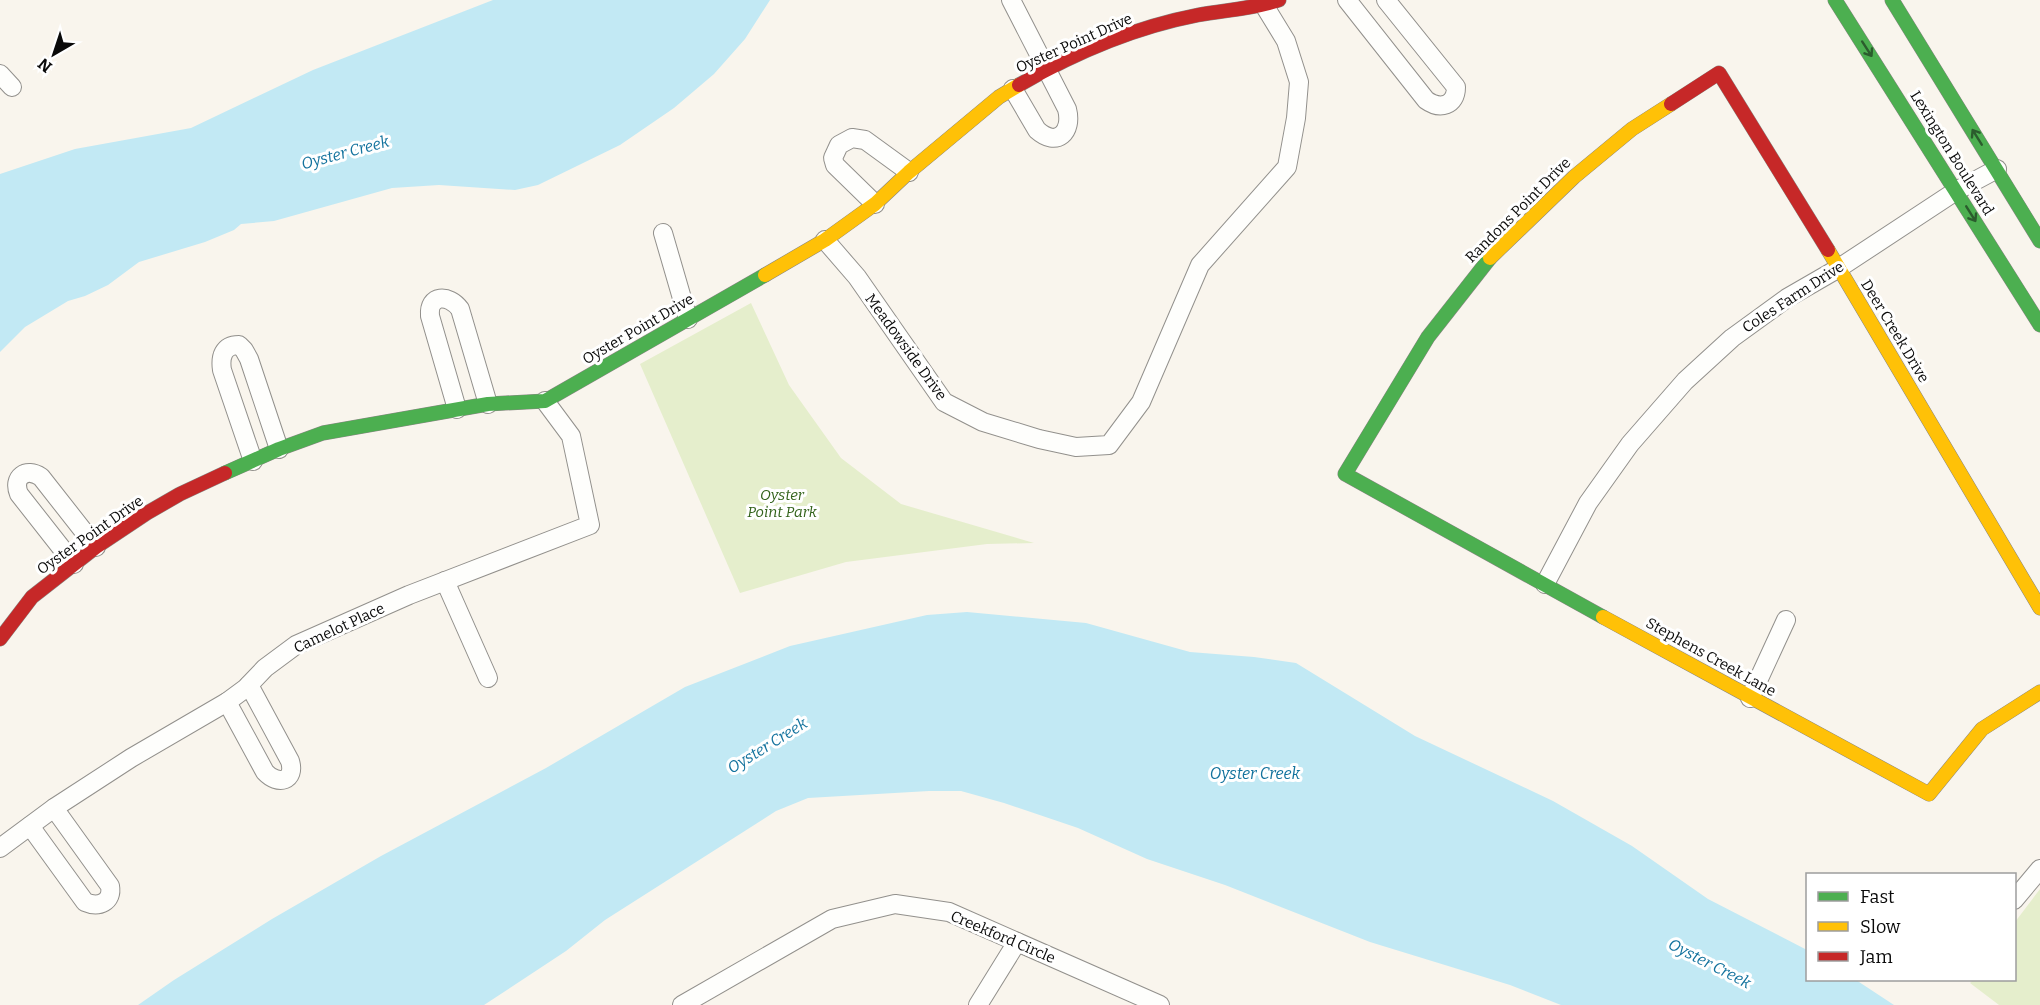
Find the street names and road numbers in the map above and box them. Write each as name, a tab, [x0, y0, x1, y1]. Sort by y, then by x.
street label: Oyster Point Drive	[1013, 9, 1135, 77]
street label: Lexington Boulevard	[1906, 88, 1998, 219]
street label: Randons Point Drive	[1462, 154, 1574, 266]
street label: Coles Farm Drive	[1739, 257, 1847, 337]
street label: Deer Creek Drive	[1857, 276, 1933, 386]
street label: Oyster Point Drive	[579, 290, 697, 368]
street label: Meadowside Drive	[861, 290, 951, 404]
street label: Oyster Point Drive	[33, 492, 147, 578]
street label: Camelot Place	[291, 599, 387, 657]
street label: Stephens Creek Lane	[1643, 614, 1779, 700]
street label: Creekford Circle	[948, 907, 1058, 967]

